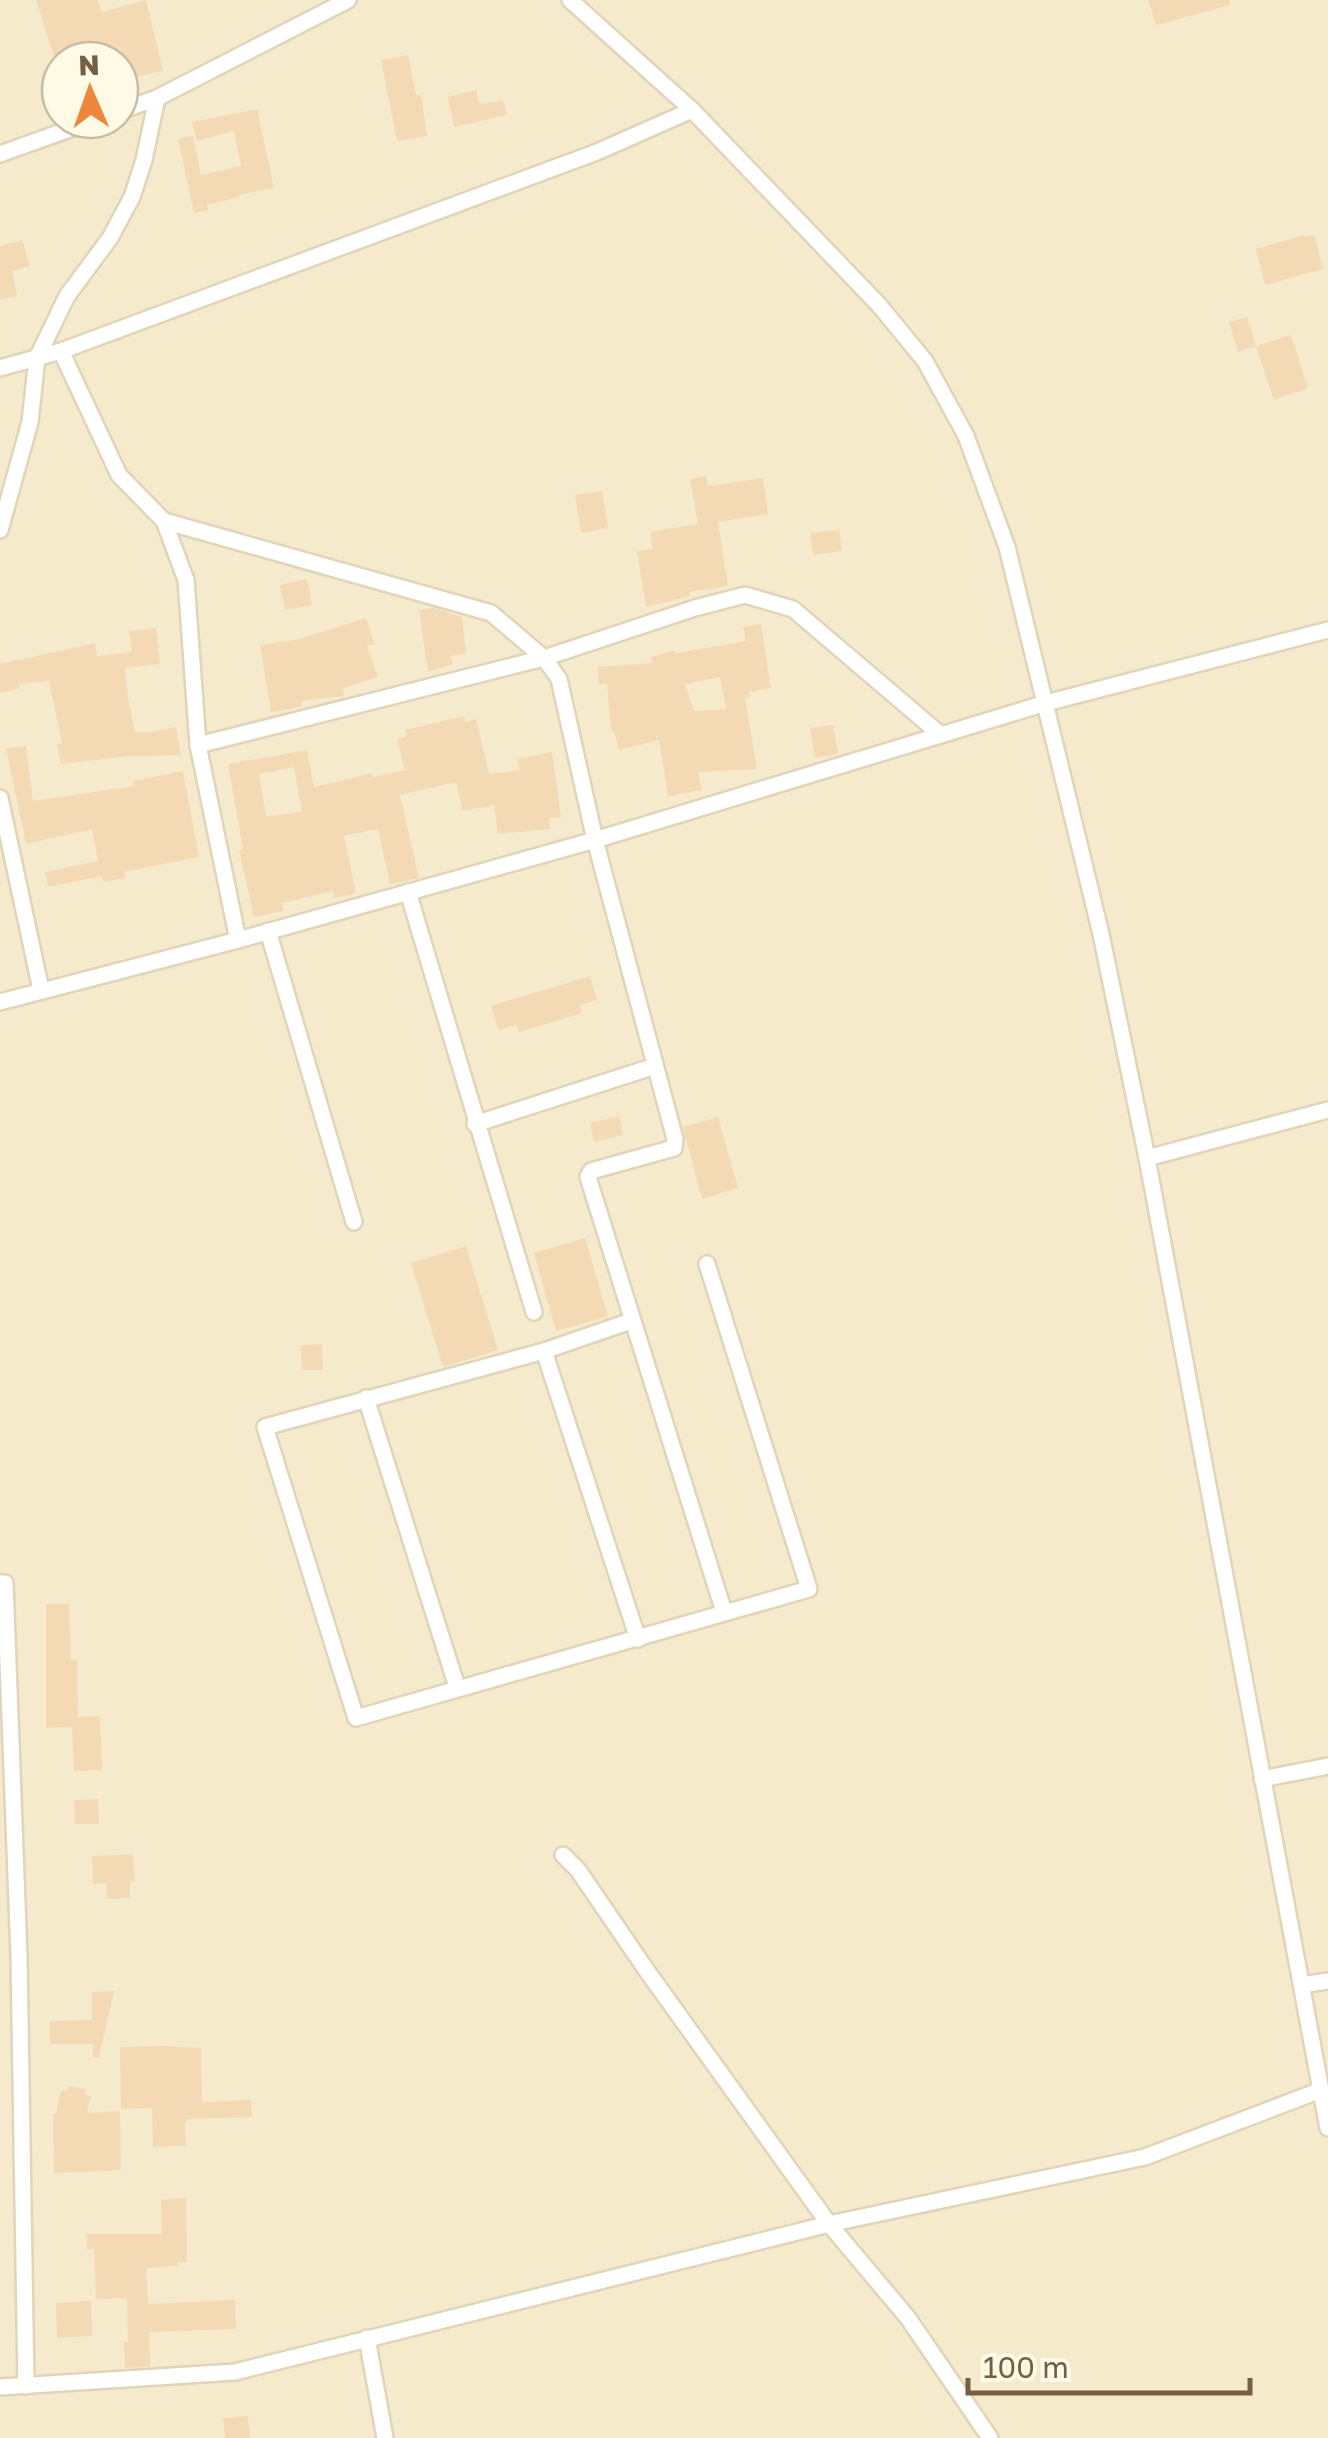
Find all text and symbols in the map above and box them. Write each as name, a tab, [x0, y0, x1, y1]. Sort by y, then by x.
north arrow	[40, 40, 140, 140]
text: N	[78, 48, 100, 81]
scale bar	[968, 2333, 1250, 2395]
text: 100 m	[983, 2349, 1069, 2385]

